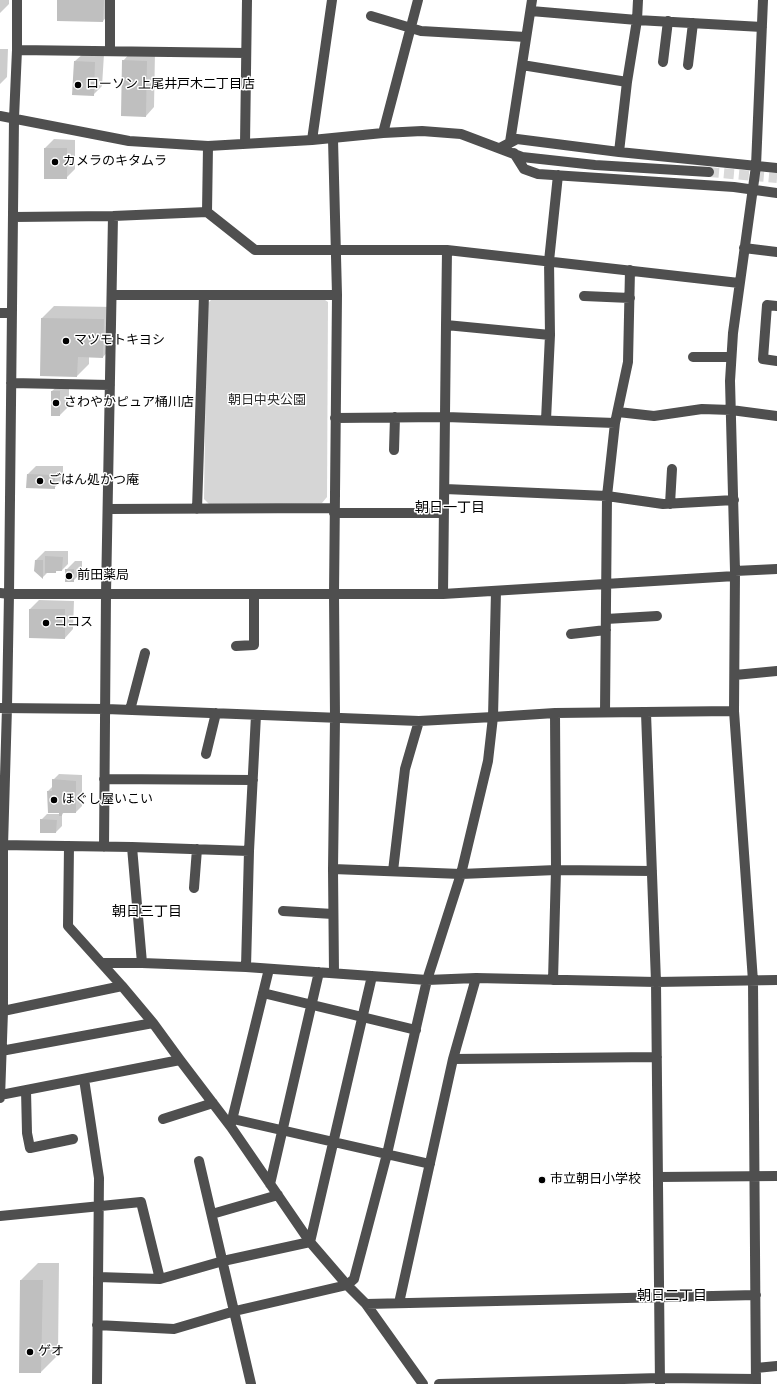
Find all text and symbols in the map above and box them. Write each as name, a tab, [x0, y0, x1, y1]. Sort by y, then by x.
place label: ローソン上尾井戸木二丁目店	[86, 77, 255, 93]
marker: ローソン上尾井戸木二丁目店	[73, 80, 83, 90]
place label: カメラのキタムラ	[63, 154, 167, 170]
marker: カメラのキタムラ	[50, 157, 60, 167]
place label: マツモトキヨシ	[74, 333, 165, 349]
marker: マツモトキヨシ	[61, 336, 71, 346]
park label: 朝日中央公園	[228, 393, 306, 409]
place label: さわやかピュア桶川店	[64, 395, 194, 411]
marker: さわやかピュア桶川店	[51, 398, 61, 408]
place label: ごはん処かつ庵	[48, 473, 139, 489]
marker: ごはん処かつ庵	[35, 476, 45, 486]
district label: 朝日一丁目	[415, 500, 485, 516]
place label: 前田薬局	[77, 568, 129, 584]
marker: 前田薬局	[64, 571, 74, 581]
place label: ココス	[54, 615, 93, 631]
marker: ココス	[41, 618, 51, 628]
place label: ほぐし屋いこい	[62, 792, 153, 808]
marker: ほぐし屋いこい	[49, 795, 59, 805]
district label: 朝日三丁目	[112, 904, 182, 920]
place label: 市立朝日小学校	[550, 1172, 641, 1188]
marker: 市立朝日小学校	[537, 1175, 547, 1185]
district label: 朝日二丁目	[637, 1288, 707, 1304]
place label: ゲオ	[38, 1344, 64, 1360]
marker: ゲオ	[25, 1347, 35, 1357]

